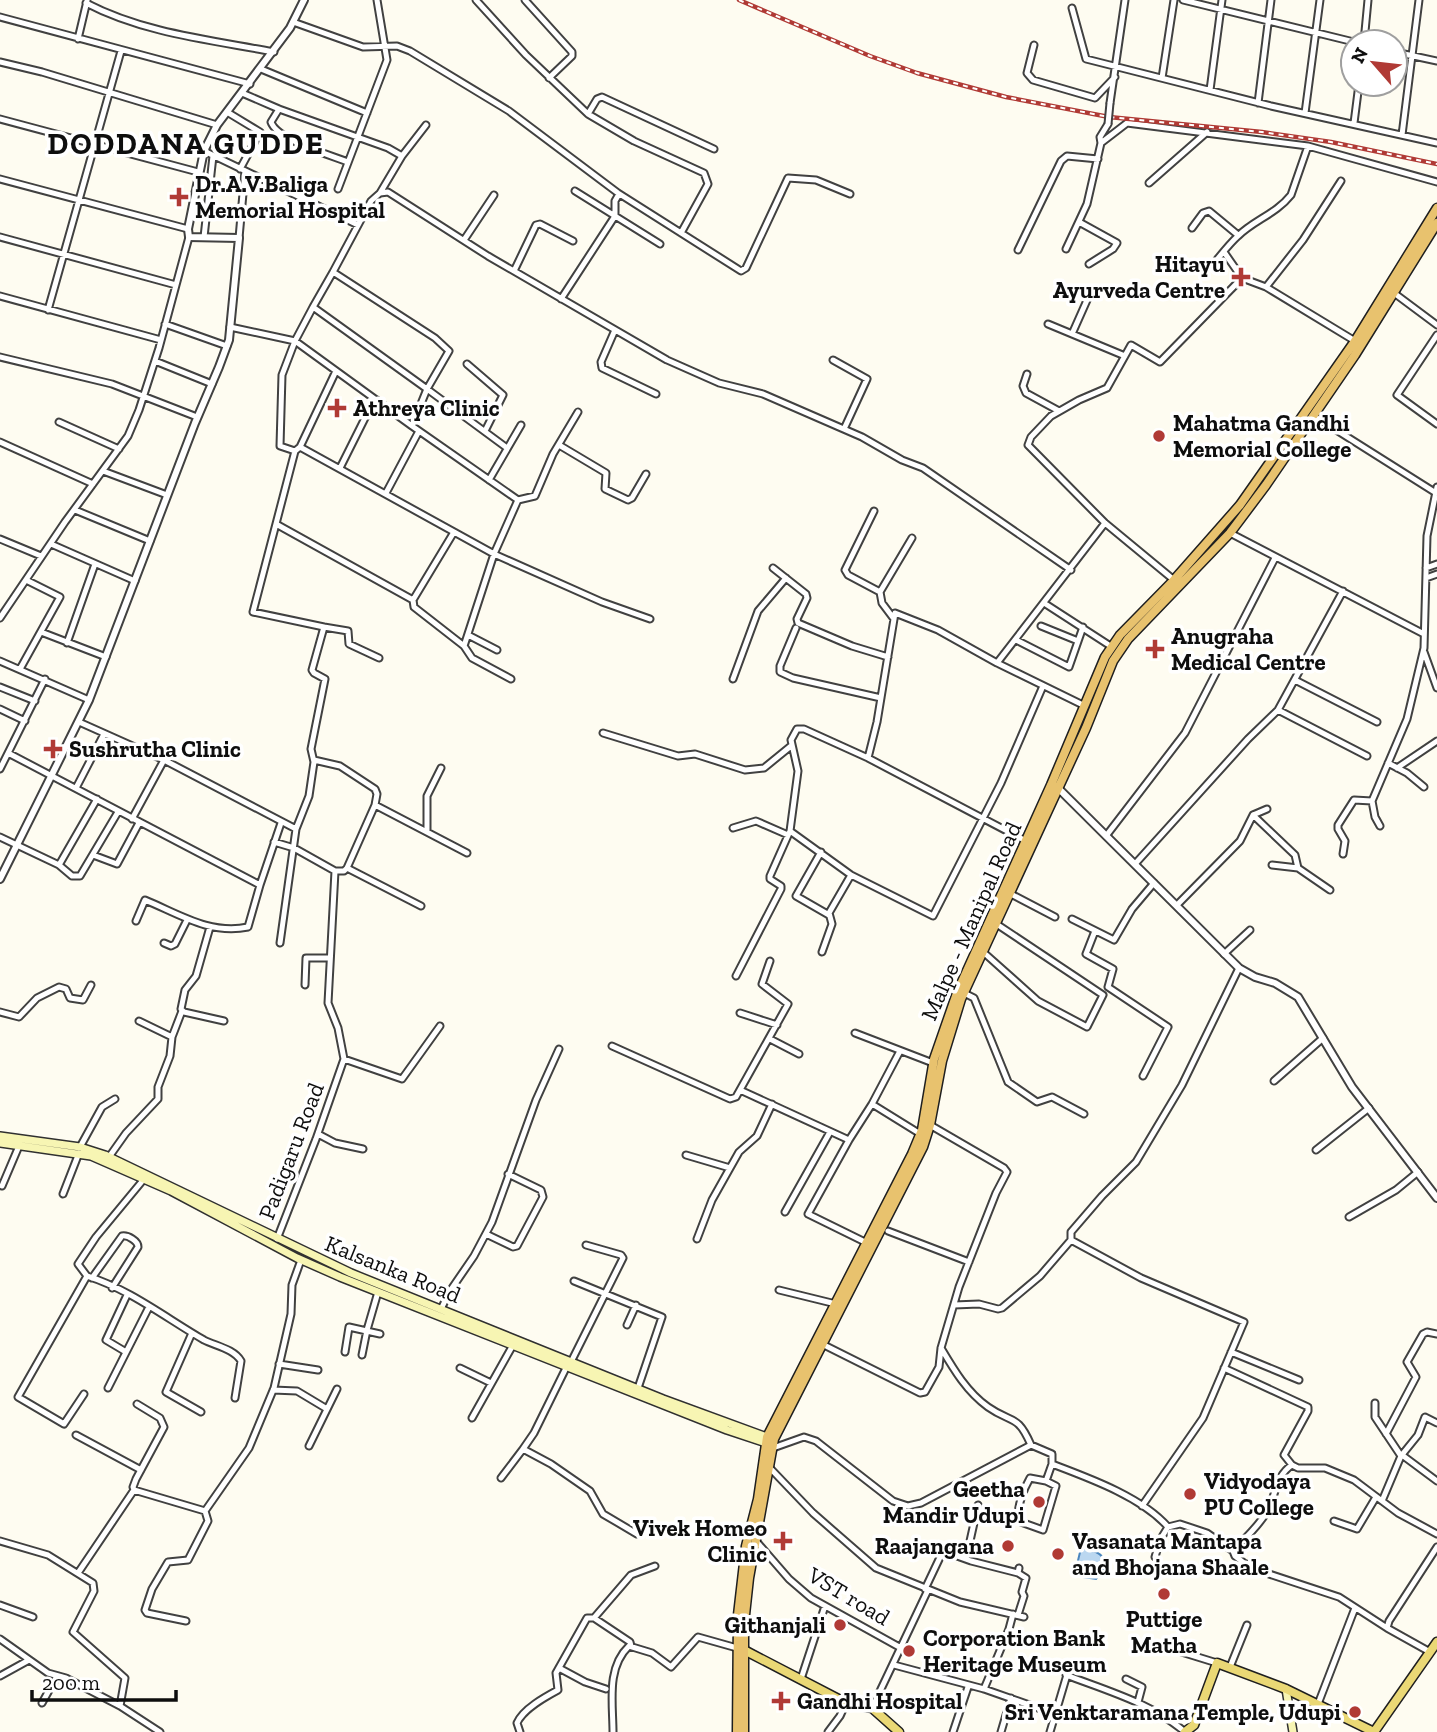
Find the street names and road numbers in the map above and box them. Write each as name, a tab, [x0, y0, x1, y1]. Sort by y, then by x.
street label: Malpe - Manipal Road	[915, 817, 1028, 1025]
street label: Padigaru Road	[252, 1078, 330, 1223]
street label: Kalsanka Road	[321, 1229, 465, 1309]
street label: VST road	[802, 1560, 895, 1632]

